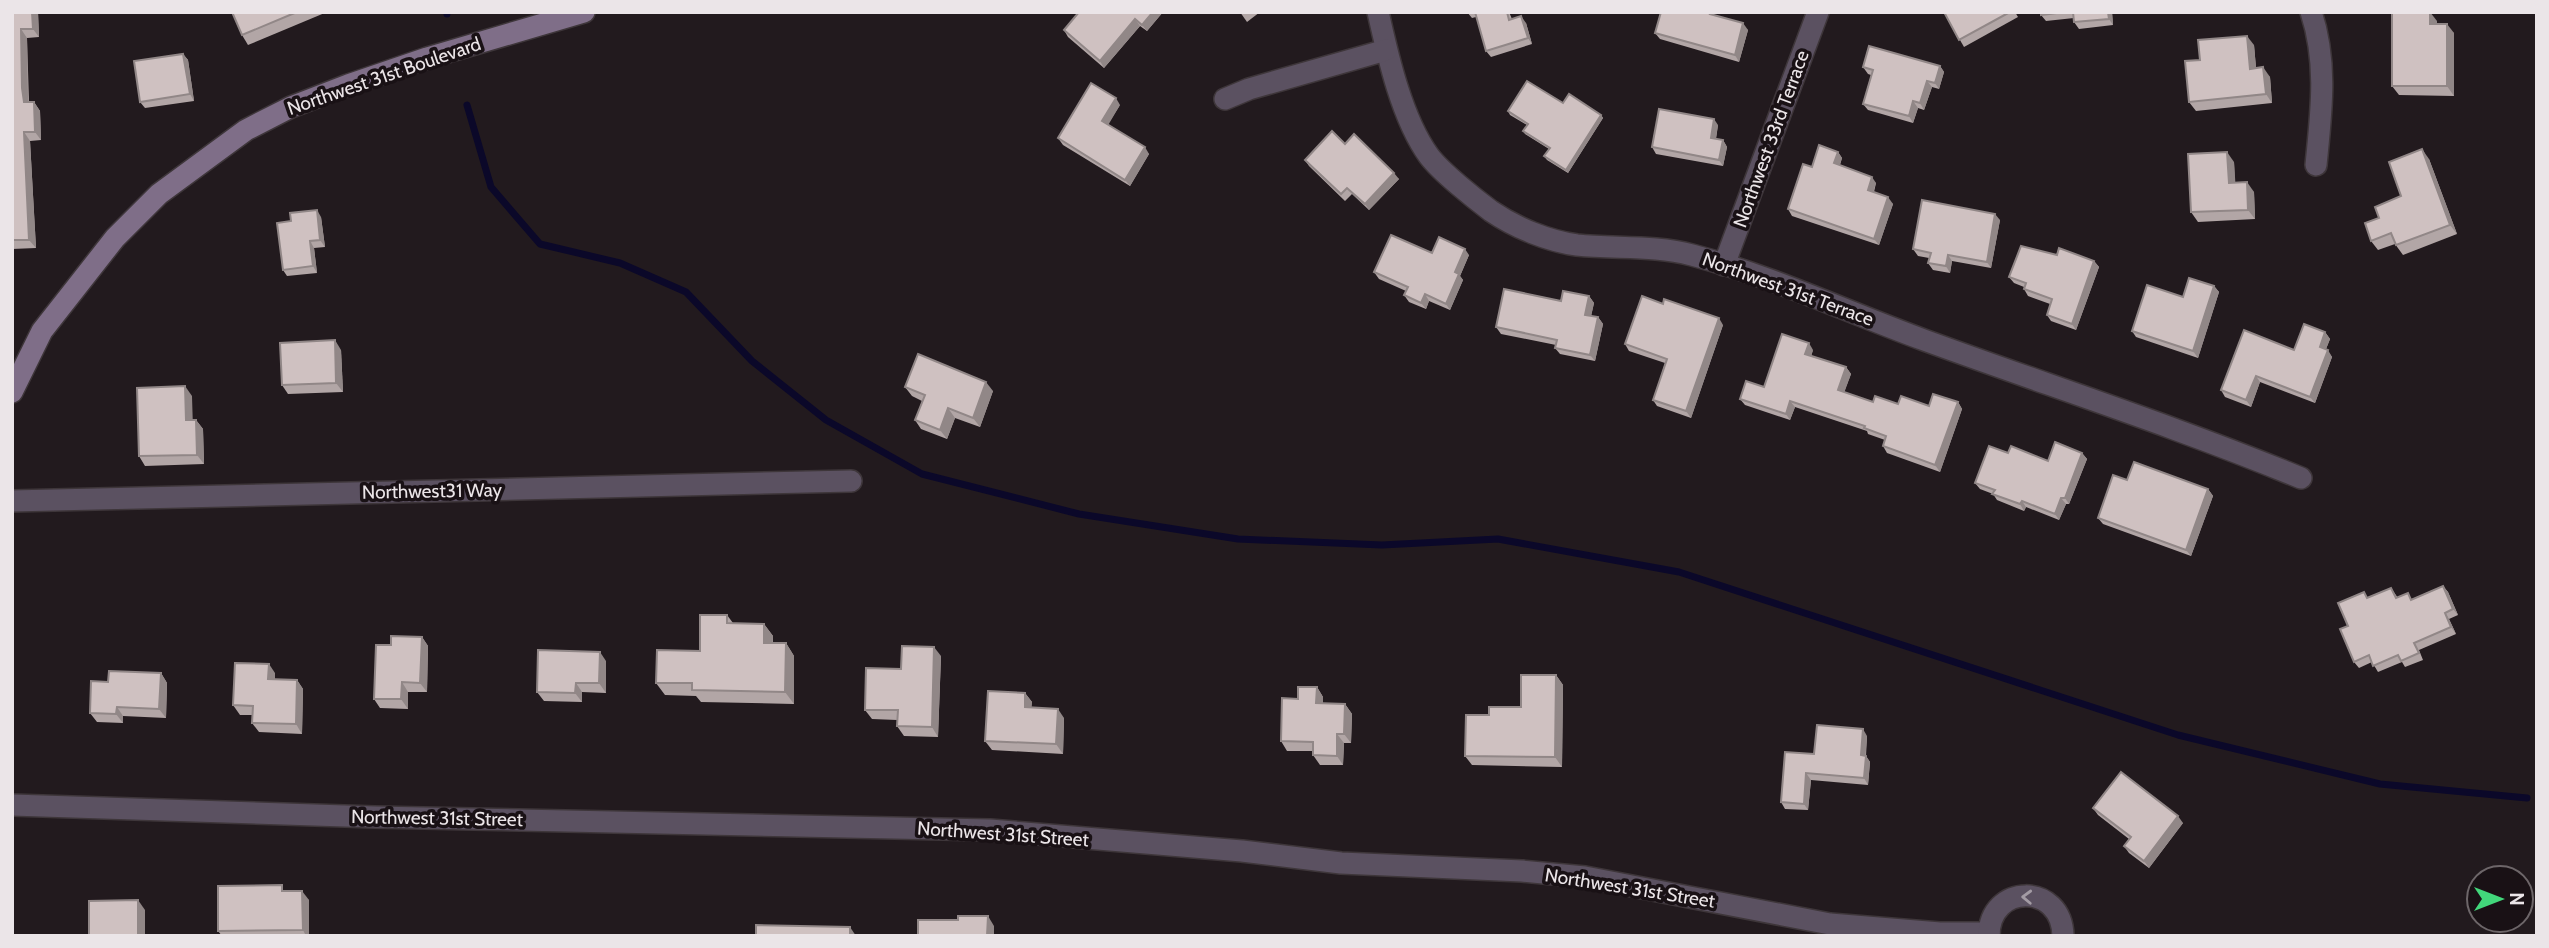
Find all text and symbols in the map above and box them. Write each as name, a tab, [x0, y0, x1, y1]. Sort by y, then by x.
street label: Northwest 31st Boulevard	[284, 32, 484, 120]
street label: Northwest 33rd Terrace	[1728, 47, 1814, 231]
street label: Northwest 31st Terrace	[1699, 247, 1877, 331]
street label: Northwest31 Way	[362, 478, 503, 504]
street label: Northwest 31st Street	[351, 805, 524, 831]
street label: Northwest 31st Street	[916, 817, 1090, 852]
street label: Northwest 31st Street	[1543, 863, 1717, 913]
north arrow	[2465, 864, 2535, 934]
one-way arrow	[2021, 890, 2032, 905]
text: N	[2505, 892, 2528, 906]

